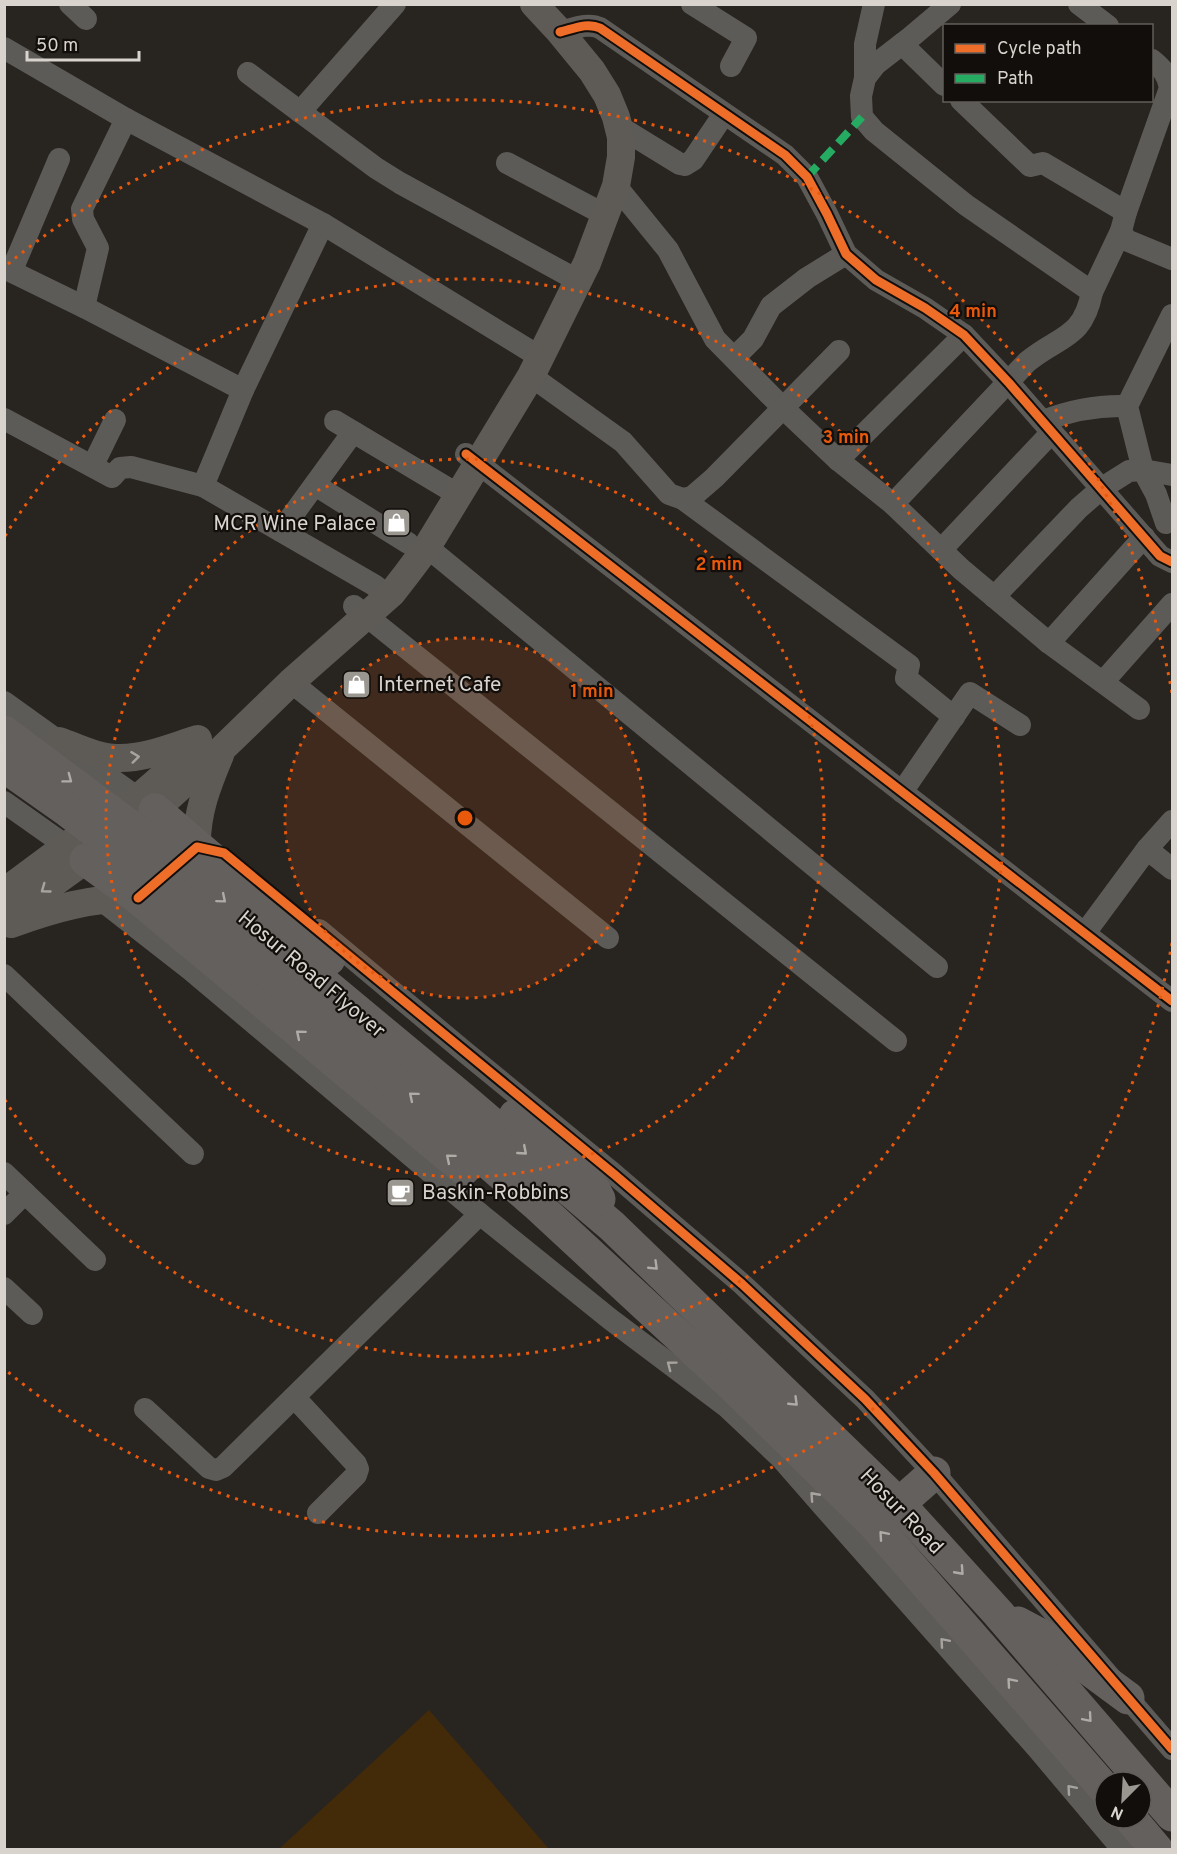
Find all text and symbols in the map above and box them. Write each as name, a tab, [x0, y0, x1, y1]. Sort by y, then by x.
scale bar	[27, 24, 140, 62]
legend	[943, 24, 1153, 102]
text: 50 m	[36, 35, 78, 58]
text: Cycle path	[997, 38, 1082, 61]
text: Path	[997, 68, 1034, 91]
text: 4 min	[949, 301, 997, 324]
text: 3 min	[823, 427, 869, 450]
shop icon: MCR Wine Palace	[381, 507, 413, 539]
place label: MCR Wine Palace	[213, 511, 376, 538]
text: 2 min	[695, 554, 743, 577]
shop icon: Internet Cafe	[341, 668, 373, 700]
place label: Internet Cafe	[378, 672, 501, 699]
text: 1 min	[570, 681, 614, 704]
one-way arrow	[131, 751, 140, 763]
one-way arrow	[62, 772, 73, 783]
centre of rings	[455, 808, 475, 828]
one-way arrow	[41, 882, 52, 893]
one-way arrow	[215, 892, 226, 903]
street label: Hosur Road Flyover	[232, 905, 390, 1045]
one-way arrow	[296, 1030, 307, 1041]
one-way arrow	[409, 1092, 420, 1103]
one-way arrow	[516, 1144, 527, 1155]
one-way arrow	[446, 1154, 457, 1165]
cafe icon: Baskin-Robbins	[385, 1176, 417, 1208]
place label: Baskin-Robbins	[422, 1180, 569, 1207]
one-way arrow	[646, 1259, 657, 1270]
one-way arrow	[667, 1361, 678, 1372]
one-way arrow	[787, 1395, 797, 1406]
street label: Hosur Road	[853, 1463, 949, 1561]
one-way arrow	[810, 1492, 821, 1503]
one-way arrow	[879, 1531, 890, 1542]
one-way arrow	[953, 1564, 964, 1575]
one-way arrow	[940, 1638, 951, 1649]
one-way arrow	[1007, 1678, 1018, 1689]
one-way arrow	[1081, 1711, 1092, 1722]
north arrow	[1093, 1770, 1153, 1830]
one-way arrow	[1068, 1785, 1079, 1796]
text: N	[1108, 1800, 1127, 1823]

